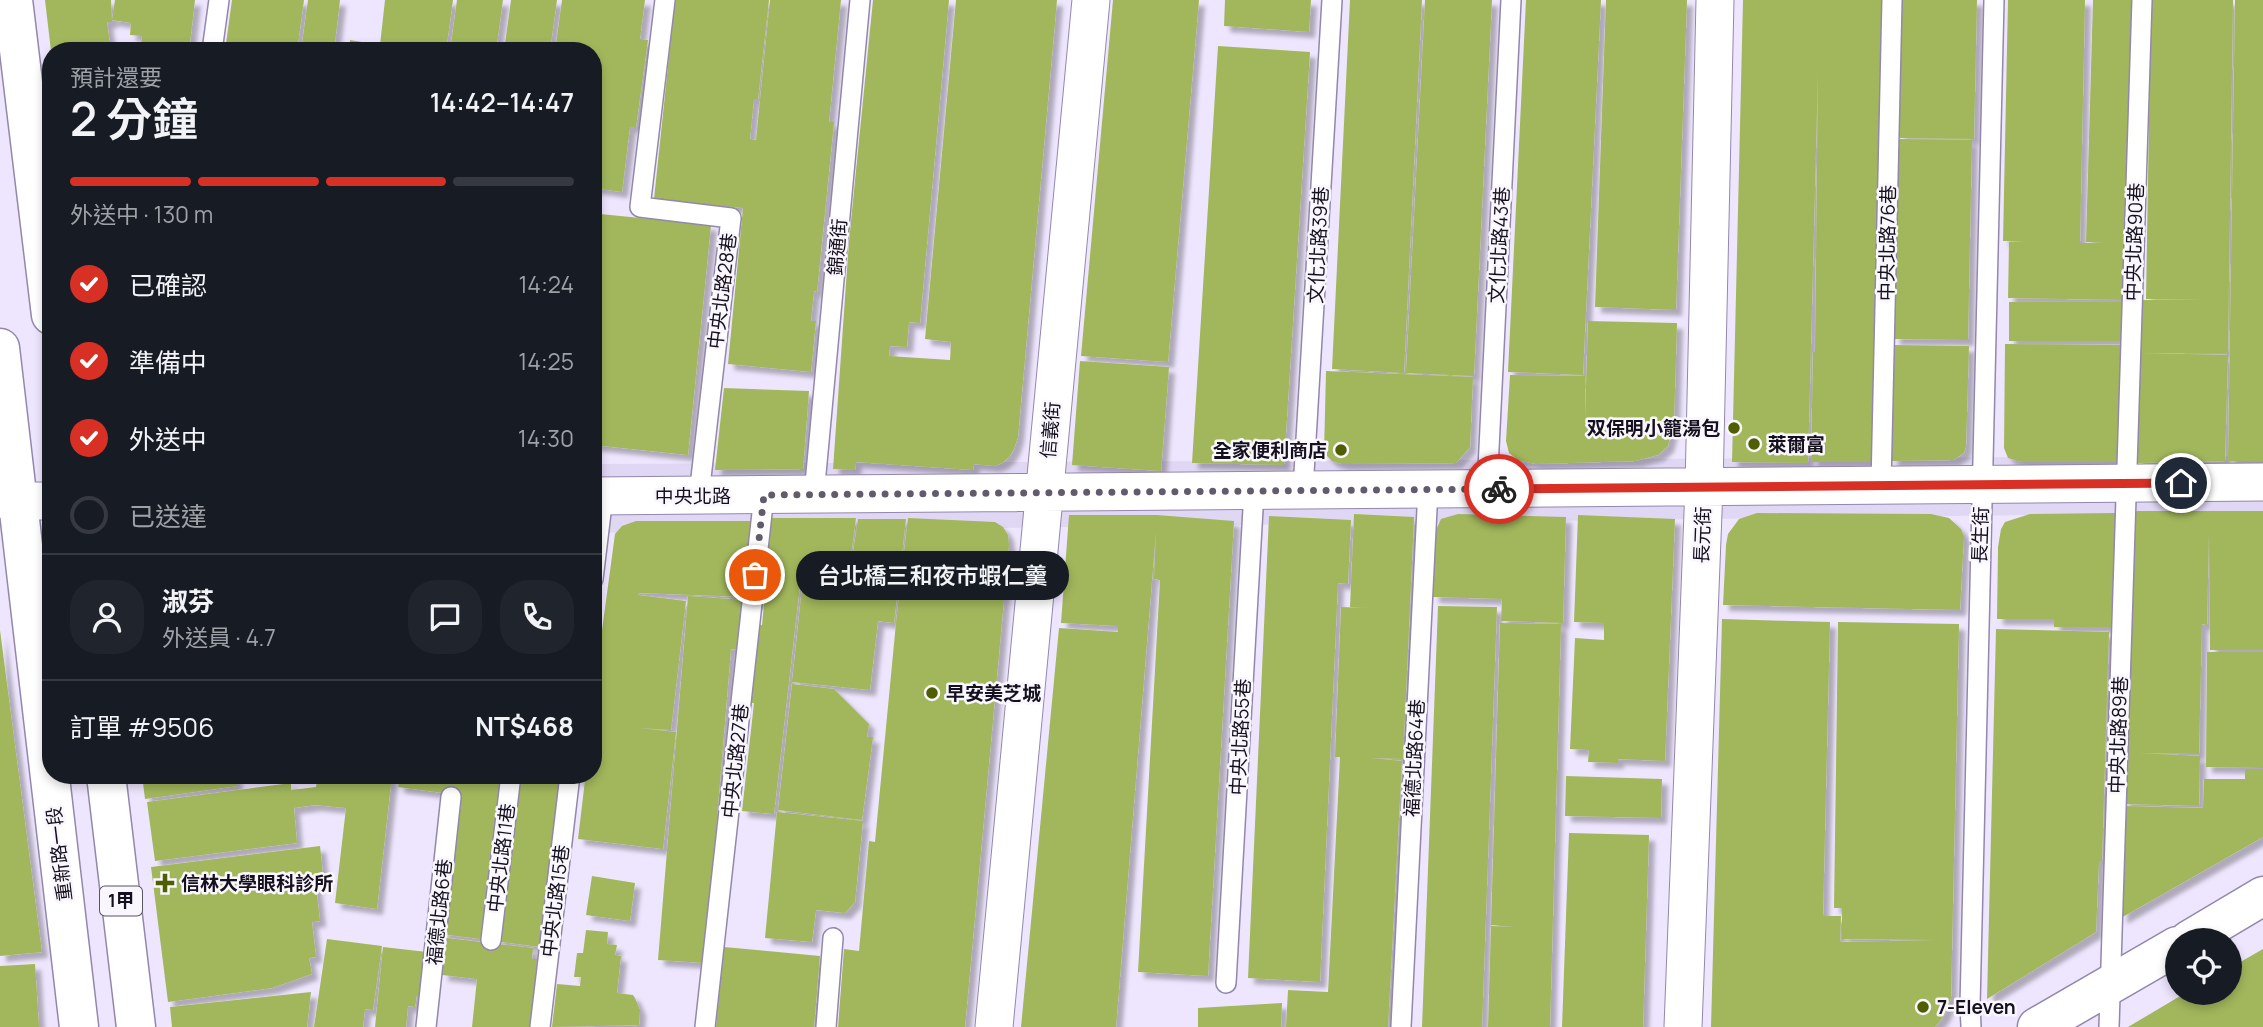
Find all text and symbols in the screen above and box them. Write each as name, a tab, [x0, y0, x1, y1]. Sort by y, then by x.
text: 預計還要	[70, 61, 162, 93]
text: 14:42–14:47	[430, 84, 574, 120]
text: 2 分鐘	[70, 87, 198, 150]
street label: 中央北路90巷	[2119, 182, 2149, 302]
street label: 中央北路76巷	[1873, 185, 1901, 301]
street label: 文化北路39巷	[1302, 186, 1334, 304]
street label: 文化北路43巷	[1483, 186, 1515, 304]
text: 外送中 · 130 m	[70, 198, 213, 230]
street label: 錦通街	[822, 217, 852, 277]
street label: 中央北路28巷	[702, 231, 742, 351]
icon: check	[70, 265, 108, 303]
text: 已確認	[129, 267, 207, 303]
text: 14:24	[518, 268, 574, 300]
icon: check	[70, 342, 108, 380]
text: 準備中	[129, 344, 207, 380]
text: 14:25	[518, 345, 574, 377]
street label: 信義街	[1035, 400, 1065, 460]
place label: 双保明小籠湯包	[1587, 415, 1720, 441]
icon: check	[70, 419, 108, 457]
marker: 双保明小籠湯包	[1726, 420, 1742, 436]
text: 外送中	[129, 421, 207, 457]
text: 14:30	[518, 422, 574, 454]
place label: 萊爾富	[1768, 431, 1825, 457]
marker: 萊爾富	[1746, 436, 1762, 452]
place label: 全家便利商店	[1213, 437, 1327, 463]
marker: 全家便利商店	[1333, 442, 1349, 458]
pin	[2151, 453, 2211, 513]
courier	[1464, 454, 1534, 524]
icon: home	[2162, 464, 2200, 502]
icon: bike	[1480, 470, 1518, 508]
street label: 中央北路	[655, 483, 731, 509]
text: 已送達	[129, 498, 207, 534]
street label: 長元街	[1688, 506, 1716, 564]
street label: 長生街	[1966, 506, 1994, 564]
pin	[725, 545, 785, 605]
callout: 台北橋三和夜市蝦仁羹	[797, 550, 1070, 600]
icon: bag	[736, 556, 774, 594]
text: 台北橋三和夜市蝦仁羹	[818, 559, 1048, 591]
button: person	[70, 580, 144, 654]
button: chat	[408, 580, 482, 654]
button: phone	[500, 580, 574, 654]
text: 淑芬	[162, 583, 214, 619]
text: 外送員 · 4.7	[162, 621, 276, 653]
street label: 中央北路89巷	[2103, 676, 2133, 794]
street label: 中央北路55巷	[1224, 678, 1256, 796]
place label: 早安美芝城	[946, 680, 1041, 706]
marker: 早安美芝城	[924, 685, 940, 701]
street label: 福德北路64巷	[1398, 698, 1430, 818]
street label: 中央北路27巷	[716, 702, 754, 820]
text: NT$468	[475, 708, 574, 744]
text: 訂單 #9506	[70, 709, 214, 745]
street label: 中央北路11巷	[481, 802, 521, 914]
street label: 重新路一段	[40, 805, 78, 903]
street label: 中央北路15巷	[535, 843, 575, 959]
street label: 福德北路6巷	[420, 858, 458, 966]
place label: 信林大學眼科診所	[181, 870, 333, 896]
marker: 信林大學眼科診所	[155, 873, 175, 893]
road number: 1甲	[100, 887, 142, 916]
map controls	[2165, 928, 2242, 1005]
button: locate	[2165, 928, 2242, 1005]
place label: 7-Eleven	[1937, 994, 2016, 1020]
marker: 7-Eleven	[1915, 999, 1931, 1015]

